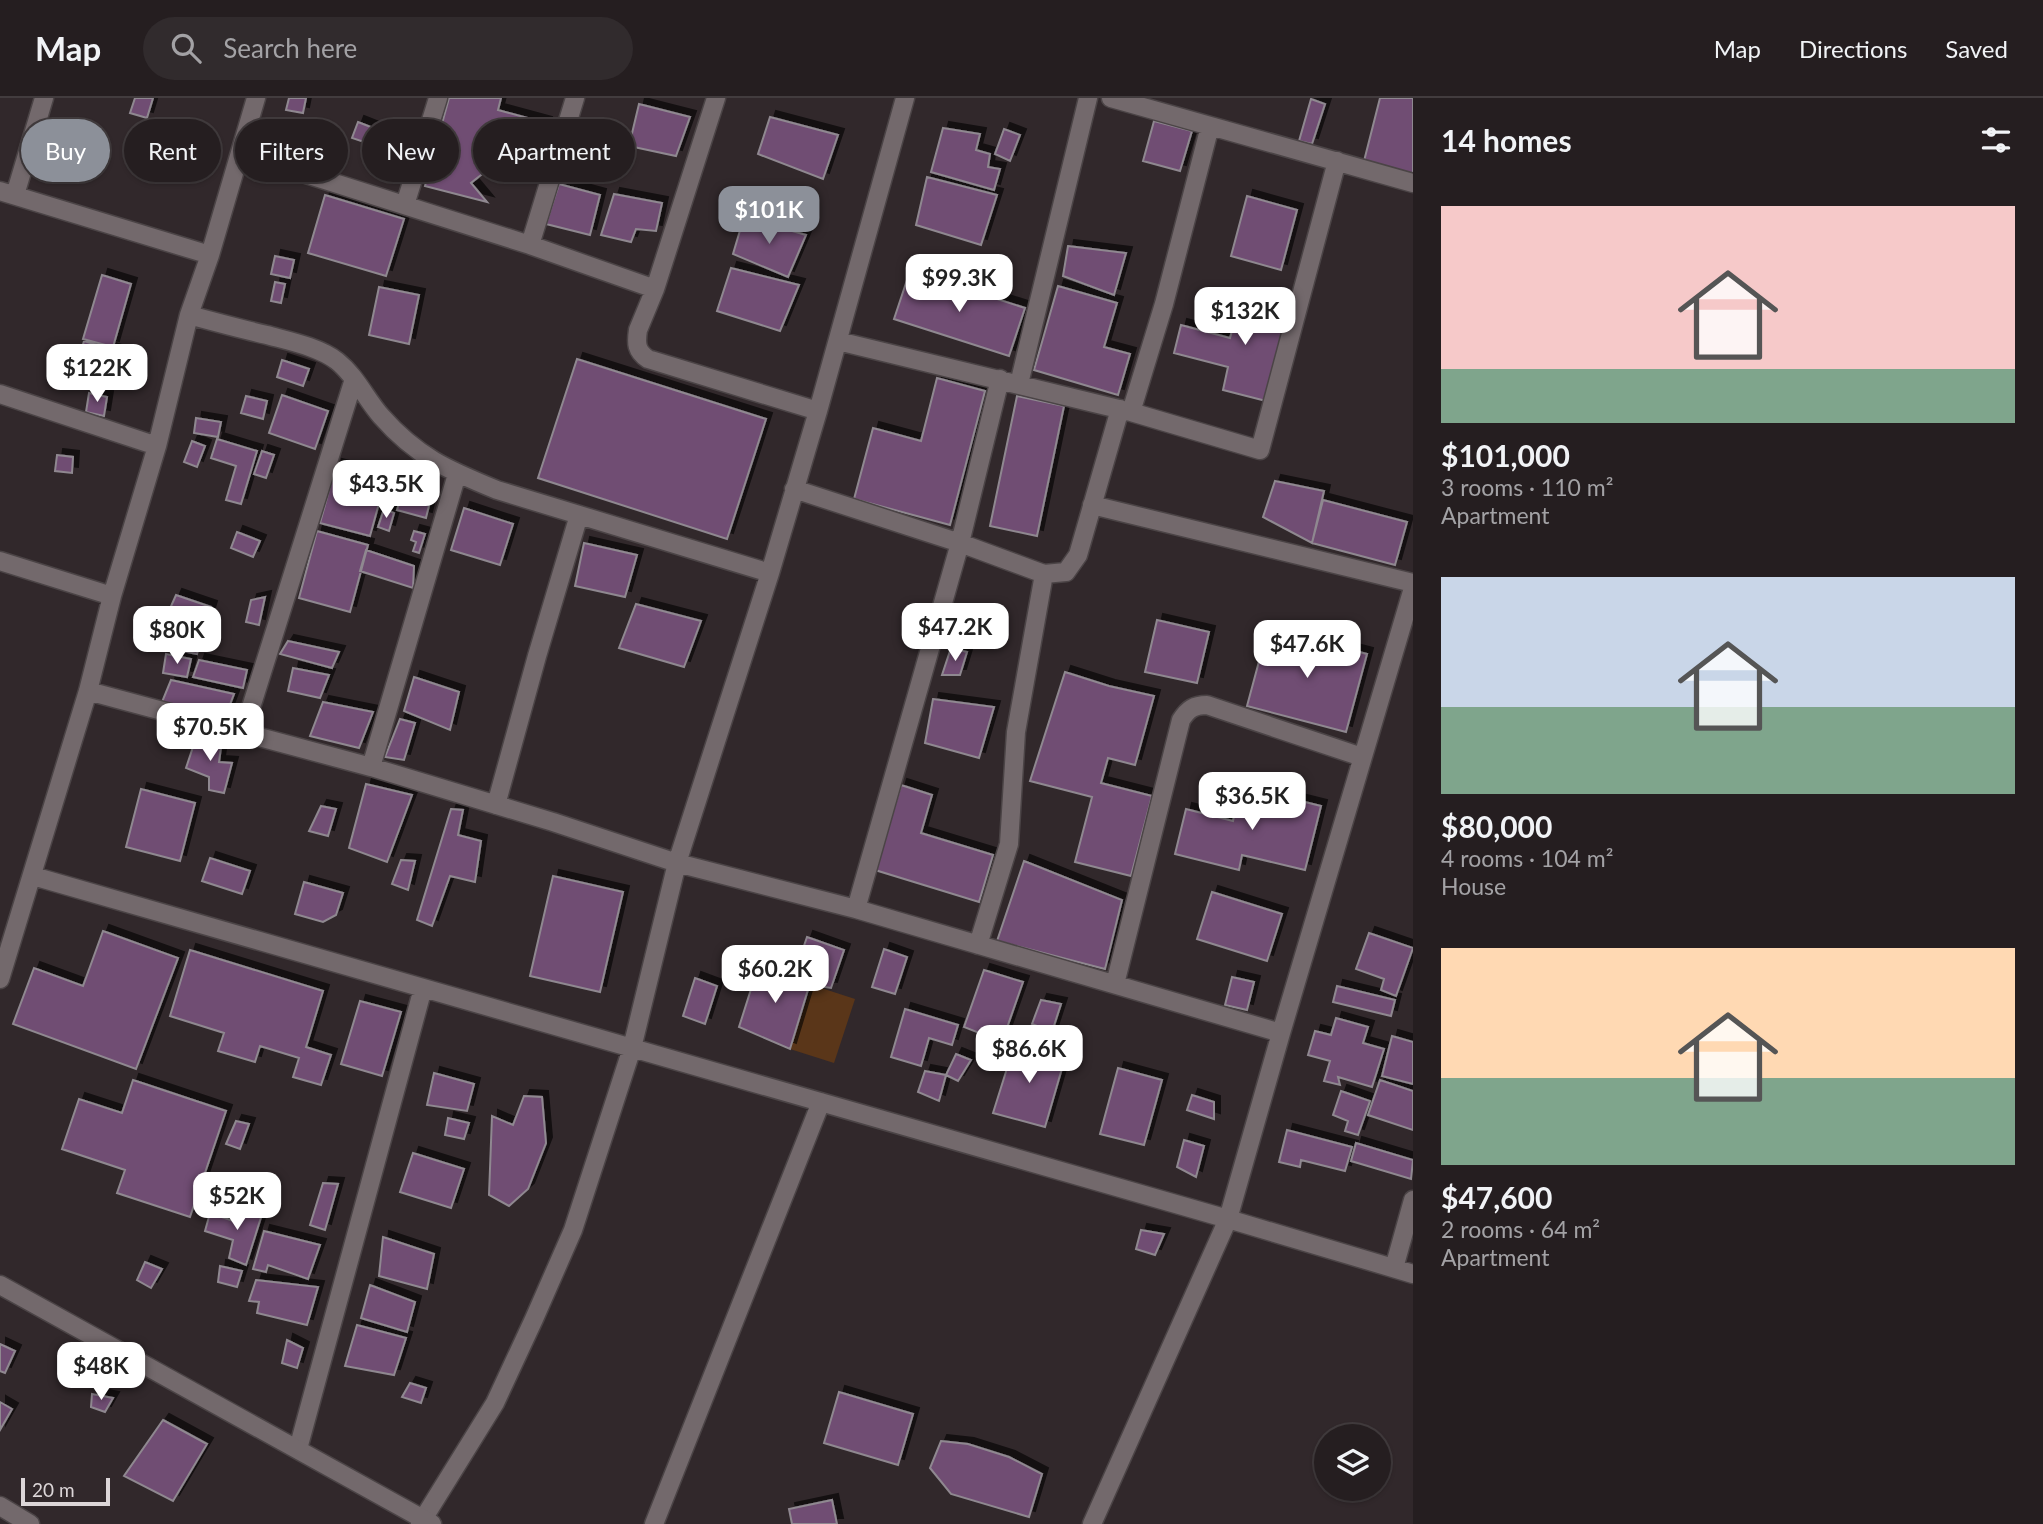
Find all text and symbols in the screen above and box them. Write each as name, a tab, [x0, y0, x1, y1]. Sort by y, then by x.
search box	[143, 17, 633, 80]
text: Map	[35, 28, 101, 68]
icon: search	[167, 29, 205, 67]
text: Search here	[223, 32, 357, 64]
text: Map	[1714, 34, 1761, 63]
text: Directions	[1799, 34, 1907, 63]
text: Saved	[1945, 34, 2008, 63]
chip: Buy	[21, 119, 110, 182]
chip: Rent	[124, 119, 221, 182]
chip: Filters	[235, 119, 348, 182]
chip: New	[362, 119, 459, 182]
chip: Apartment	[473, 119, 635, 182]
icon: filters	[1977, 121, 2015, 159]
text: 14 homes	[1441, 122, 1572, 158]
pin: $101K	[720, 186, 818, 246]
text: $101K	[734, 195, 804, 223]
icon: home	[1665, 252, 1791, 378]
pin: $99.3K	[902, 254, 1016, 314]
text: $99.3K	[922, 263, 996, 291]
pin: $132K	[1196, 288, 1294, 347]
text: $132K	[1210, 296, 1280, 324]
pin: $122K	[48, 344, 146, 404]
text: $122K	[62, 353, 132, 381]
text: $101,000	[1441, 437, 1570, 473]
pin: $43.5K	[329, 460, 443, 520]
text: $43.5K	[349, 469, 423, 497]
text: 3 rooms · 110 m²	[1441, 473, 1613, 501]
text: Apartment	[1441, 501, 1549, 529]
pin: $47.2K	[898, 603, 1012, 663]
pin: $80K	[136, 606, 218, 666]
text: $47.2K	[918, 612, 992, 640]
text: $80K	[149, 615, 205, 643]
pin: $47.6K	[1250, 620, 1364, 680]
icon: home	[1665, 623, 1791, 749]
text: $47.6K	[1270, 629, 1344, 657]
pin: $70.5K	[153, 704, 267, 763]
text: $70.5K	[173, 712, 247, 740]
pin: $36.5K	[1195, 772, 1309, 832]
text: $36.5K	[1215, 781, 1289, 809]
text: $80,000	[1441, 808, 1552, 844]
text: 4 rooms · 104 m²	[1441, 844, 1613, 872]
text: House	[1441, 872, 1506, 900]
pin: $60.2K	[718, 946, 832, 1005]
text: $60.2K	[738, 954, 812, 982]
icon: home	[1665, 994, 1791, 1120]
pin: $86.6K	[972, 1026, 1086, 1085]
text: $86.6K	[992, 1034, 1066, 1062]
pin: $52K	[196, 1172, 278, 1232]
text: $47,600	[1441, 1179, 1552, 1215]
text: $52K	[209, 1181, 265, 1209]
text: 2 rooms · 64 m²	[1441, 1215, 1600, 1243]
text: Apartment	[1441, 1243, 1549, 1271]
pin: $48K	[60, 1342, 142, 1402]
text: $48K	[73, 1351, 129, 1379]
map controls	[1314, 1424, 1391, 1501]
button: layers	[1314, 1424, 1391, 1501]
scale bar	[21, 1475, 110, 1507]
text: 20 m	[32, 1478, 75, 1501]

